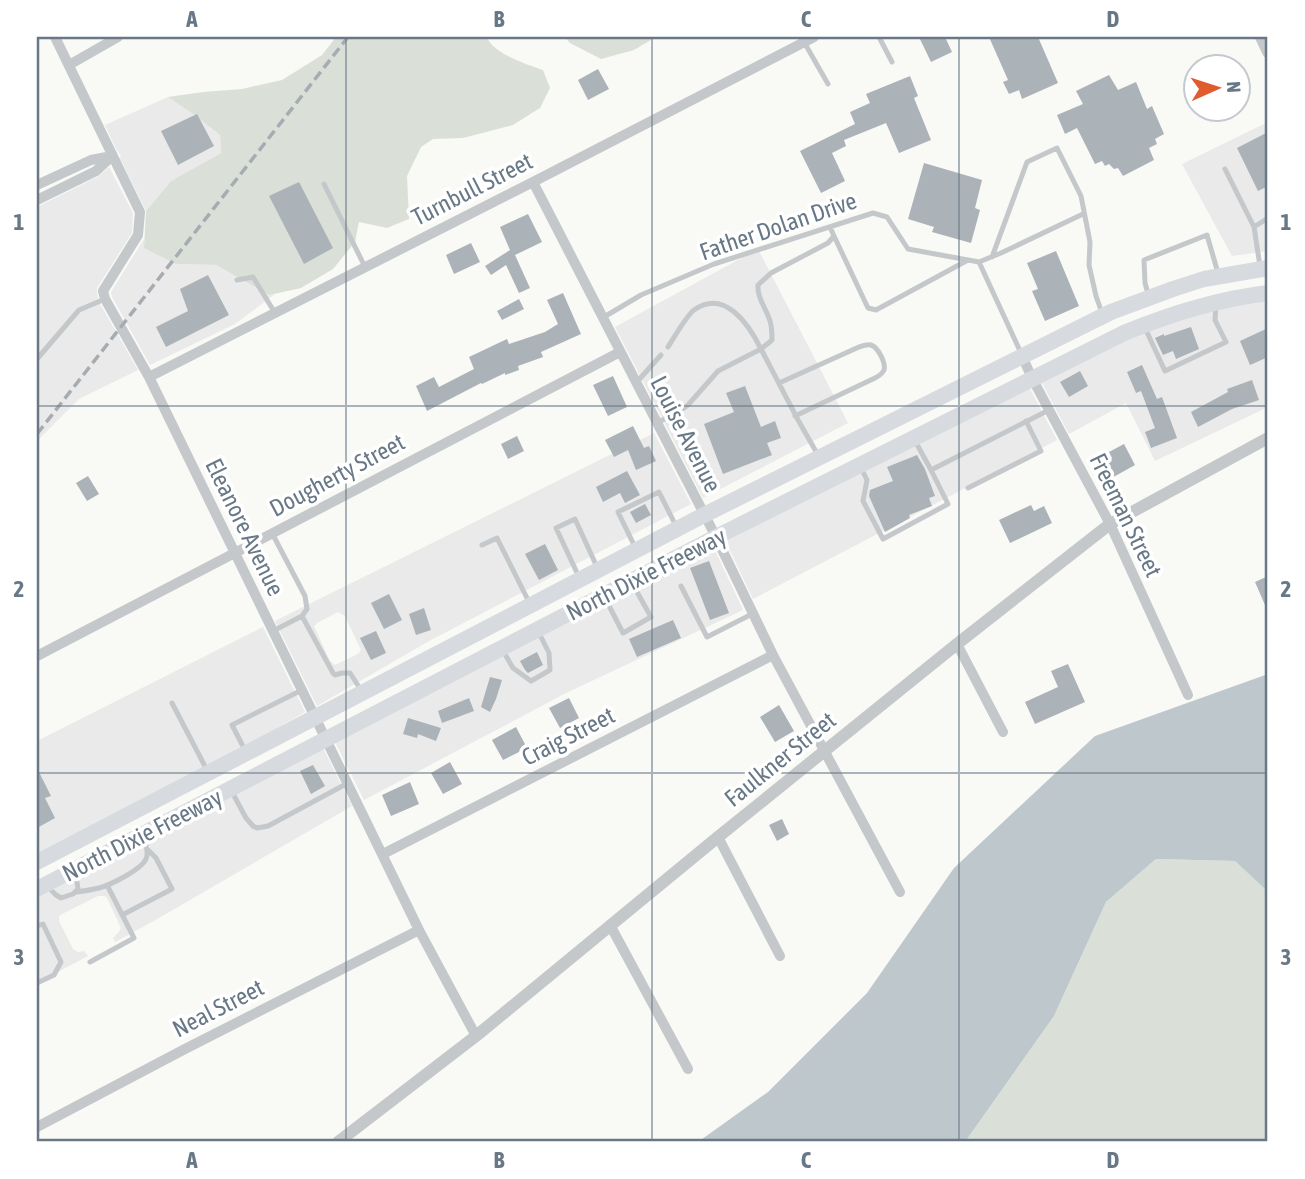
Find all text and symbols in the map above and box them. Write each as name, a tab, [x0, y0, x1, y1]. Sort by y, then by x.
text: A	[185, 6, 198, 32]
text: B	[494, 6, 505, 32]
text: C	[801, 6, 812, 32]
text: D	[1107, 6, 1120, 32]
north arrow	[1182, 52, 1252, 122]
text: N	[1223, 81, 1245, 93]
street label: Turnbull Street	[407, 147, 537, 231]
street label: Father Dolan Drive	[696, 187, 860, 265]
text: 1	[14, 209, 25, 235]
text: 1	[1281, 209, 1292, 235]
street label: Louise Avenue	[645, 371, 727, 497]
street label: Dougherty Street	[265, 428, 409, 522]
street label: Freeman Street	[1085, 449, 1168, 581]
street label: Eleanore Avenue	[200, 454, 290, 600]
street label: North Dixie Freeway	[562, 522, 730, 626]
text: 2	[14, 576, 24, 602]
text: 2	[1281, 576, 1291, 602]
street label: Craig Street	[517, 701, 619, 771]
street label: Faulkner Street	[719, 706, 841, 812]
street label: North Dixie Freeway	[58, 783, 226, 887]
text: 3	[14, 944, 24, 970]
text: 3	[1281, 944, 1291, 970]
street label: Neal Street	[168, 974, 268, 1042]
text: A	[185, 1147, 198, 1173]
text: B	[494, 1147, 505, 1173]
text: C	[801, 1147, 812, 1173]
text: D	[1107, 1147, 1120, 1173]

